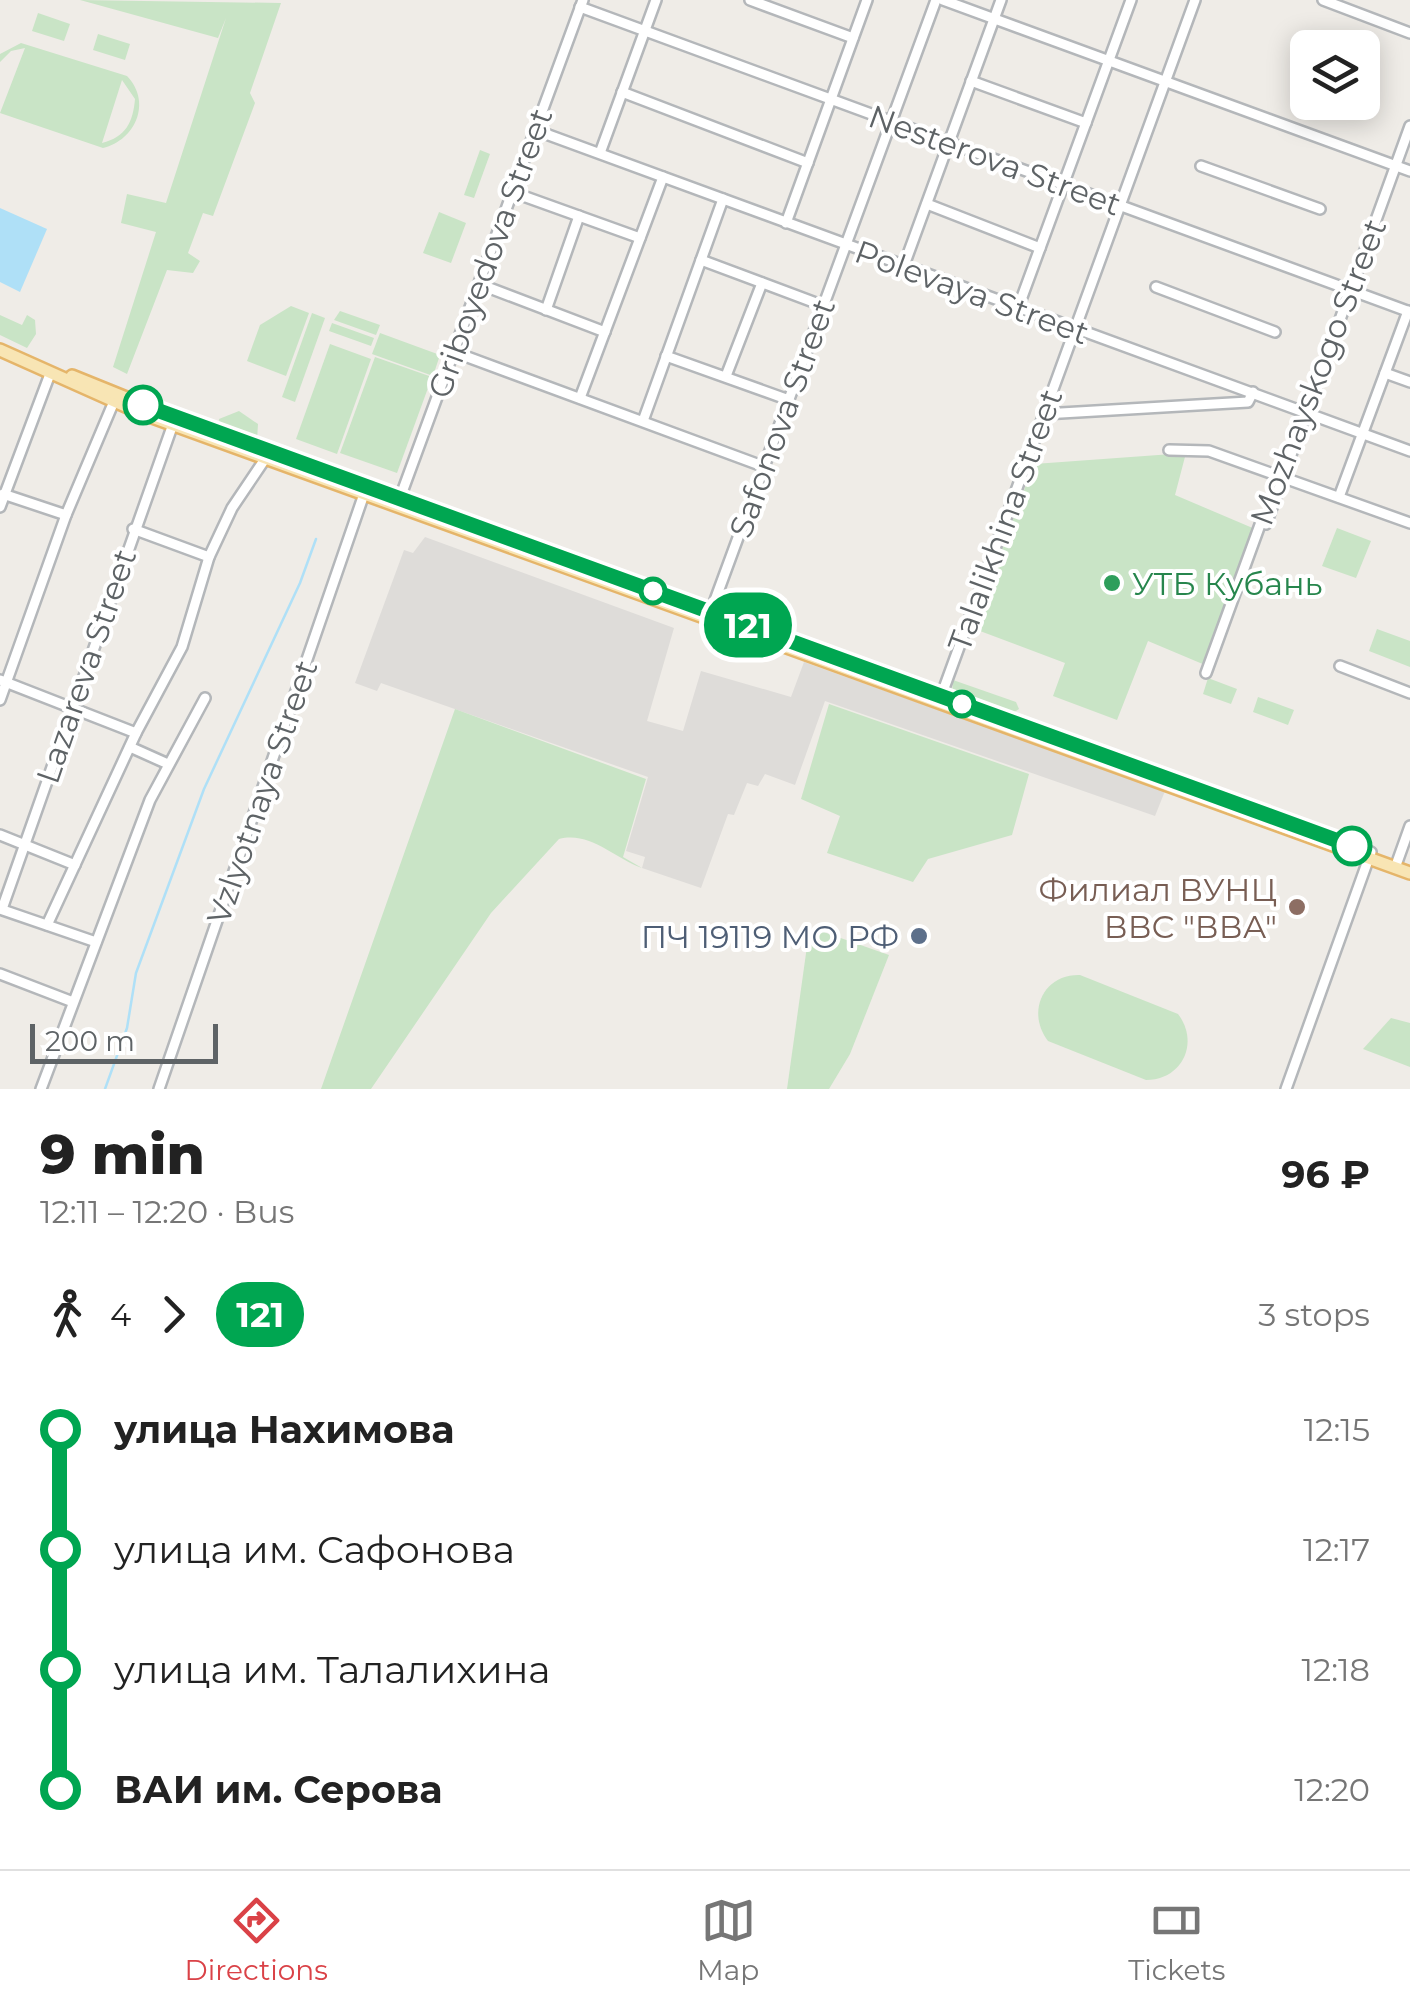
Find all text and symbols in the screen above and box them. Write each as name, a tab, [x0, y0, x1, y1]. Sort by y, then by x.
map controls	[1290, 30, 1380, 120]
button: layers	[1290, 30, 1380, 120]
street label: Nesterova Street	[864, 96, 1126, 224]
street label: Griboyedova Street	[419, 103, 561, 403]
street label: Mozhayskogo Street	[1242, 213, 1394, 531]
street label: Polevaya Street	[850, 232, 1094, 352]
street label: Safonova Street	[721, 293, 843, 543]
street label: Talalikhina Street	[939, 384, 1071, 656]
unlabelled marker	[124, 386, 162, 424]
street label: Lazareva Street	[28, 544, 144, 788]
place label: УТБ Кубань	[1132, 564, 1323, 603]
marker: УТБ Кубань	[1101, 572, 1123, 594]
unlabelled marker	[640, 578, 666, 604]
line badge: 121	[690, 592, 806, 658]
text: 121	[724, 604, 772, 647]
street label: Vzlyotnaya Street	[198, 655, 326, 929]
unlabelled marker	[949, 691, 975, 717]
unlabelled marker	[1333, 827, 1371, 865]
place label: Филиал ВУНЦ ВВС "ВВА"	[1038, 870, 1277, 946]
marker: Филиал ВУНЦ ВВС "ВВА"	[1286, 896, 1308, 918]
place label: ПЧ 19119 МО РФ	[641, 917, 899, 956]
marker: ПЧ 19119 МО РФ	[908, 925, 930, 947]
scale bar	[30, 1019, 218, 1064]
text: 200 m	[45, 1024, 135, 1058]
text: 9 min	[40, 1121, 205, 1188]
text: 96 ₽	[1281, 1151, 1370, 1198]
text: 12:11 – 12:20 · Bus	[40, 1192, 294, 1231]
icon: walk	[40, 1287, 95, 1342]
icon: forward	[146, 1287, 201, 1342]
text: 121	[236, 1293, 284, 1336]
text: 4	[110, 1295, 131, 1334]
text: 3 stops	[1258, 1295, 1370, 1334]
text: улица Нахимова	[114, 1406, 455, 1453]
text: 12:15	[1304, 1410, 1370, 1449]
text: улица им. Сафонова	[114, 1526, 515, 1573]
text: 12:17	[1303, 1530, 1370, 1569]
text: улица им. Талалихина	[114, 1646, 550, 1693]
text: 12:18	[1302, 1650, 1370, 1689]
text: ВАИ им. Серова	[114, 1766, 442, 1813]
text: 12:20	[1294, 1770, 1370, 1809]
tab: Directions	[185, 1893, 328, 1987]
tab: Map	[697, 1893, 759, 1987]
tab: Tickets	[1128, 1893, 1225, 1987]

